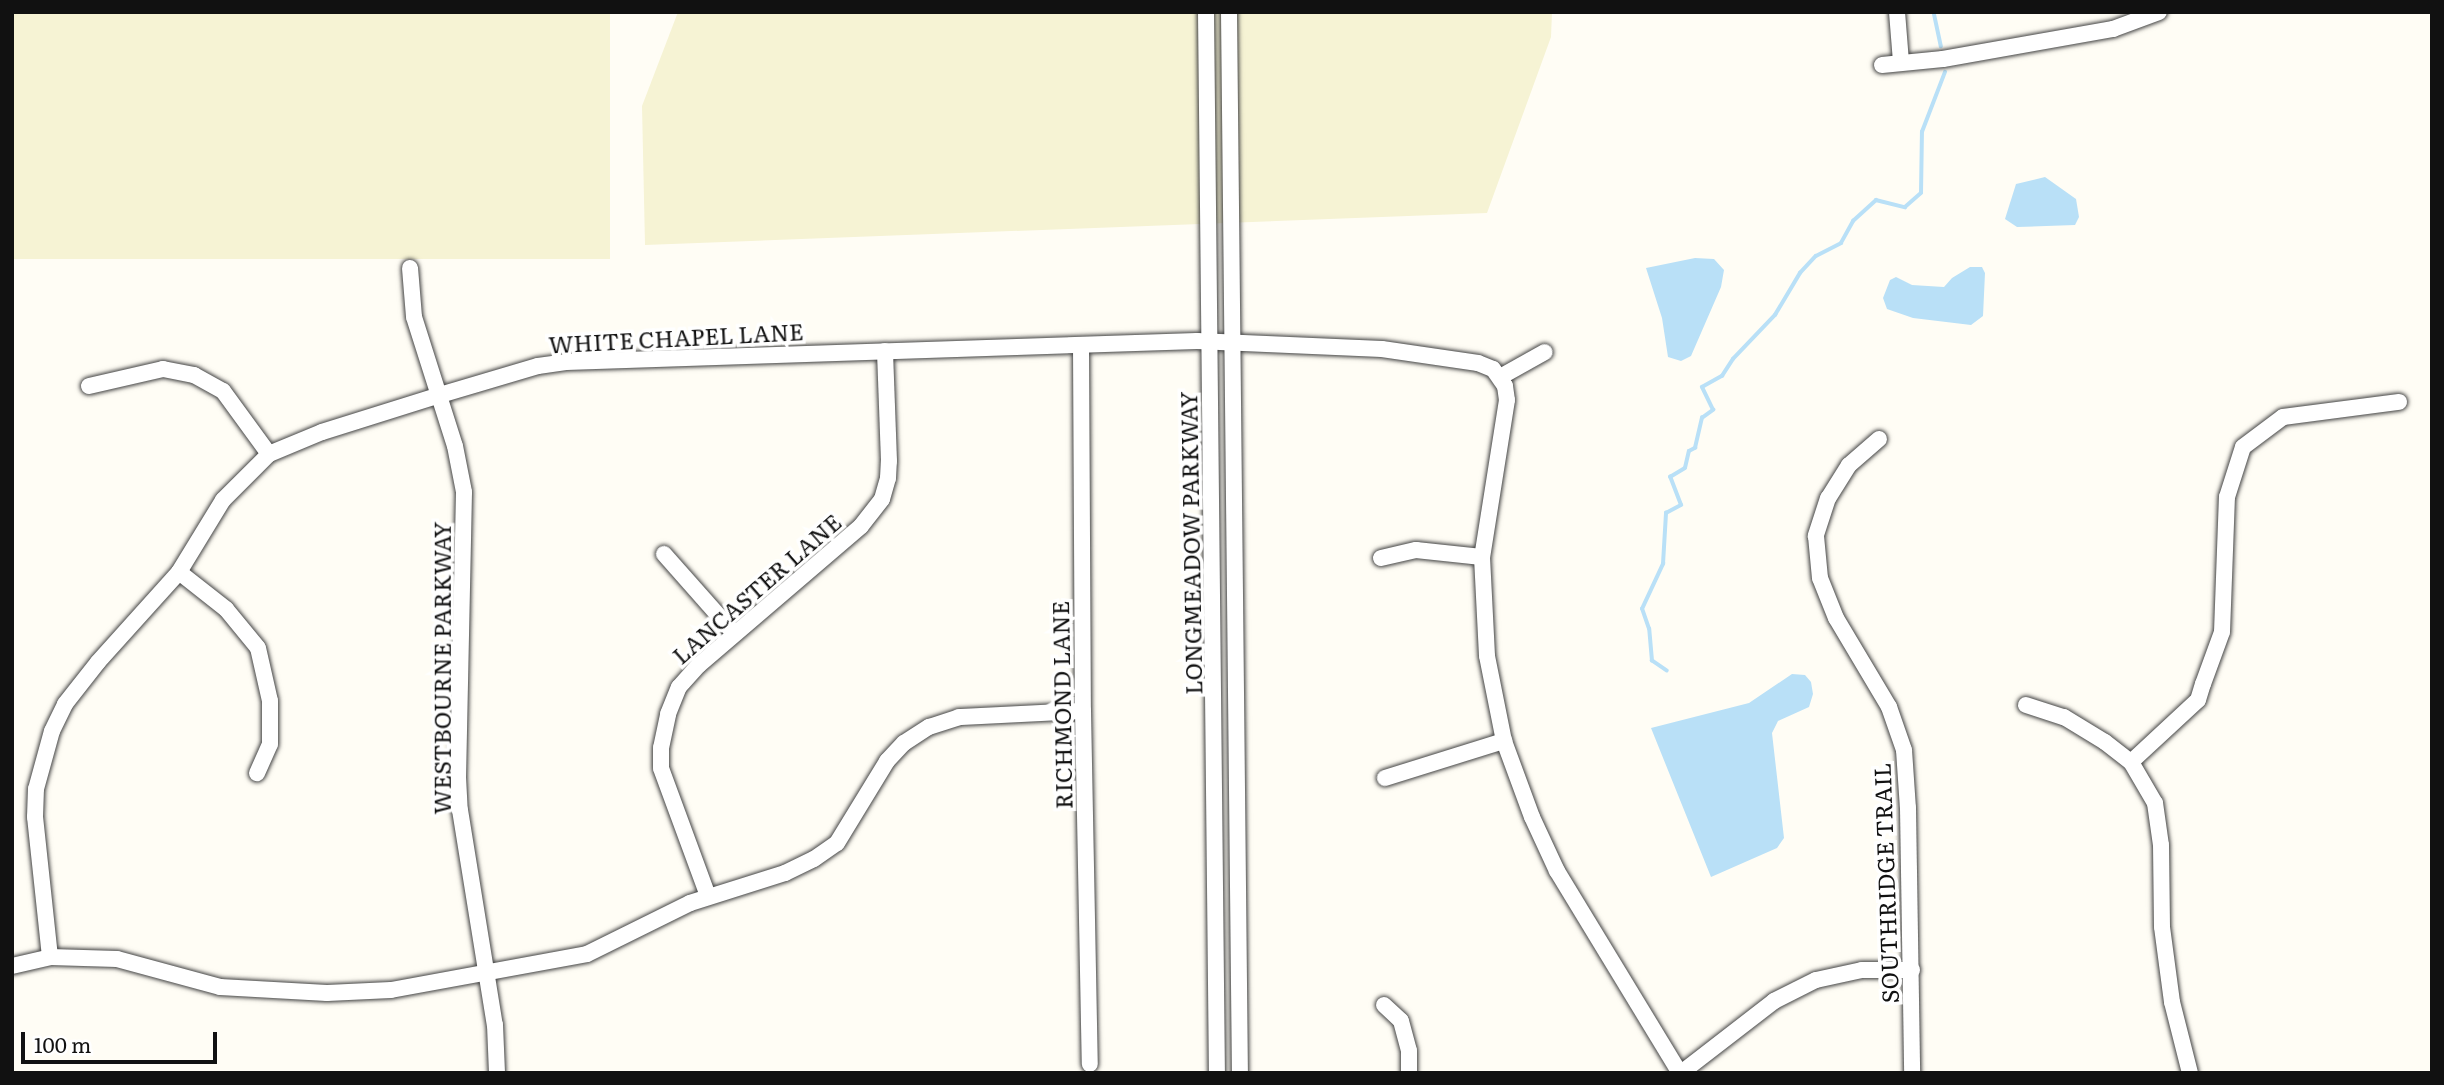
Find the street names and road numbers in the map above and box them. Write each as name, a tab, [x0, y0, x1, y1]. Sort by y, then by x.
street label: WHITE CHAPEL LANE	[548, 317, 804, 357]
street label: LONGMEADOW PARKWAY	[1174, 391, 1206, 695]
street label: LANCASTER LANE	[666, 507, 846, 669]
street label: WESTBOURNE PARKWAY	[427, 521, 455, 815]
street label: RICHMOND LANE	[1045, 601, 1077, 809]
street label: SOUTHRIDGE TRAIL	[1867, 762, 1903, 1004]

